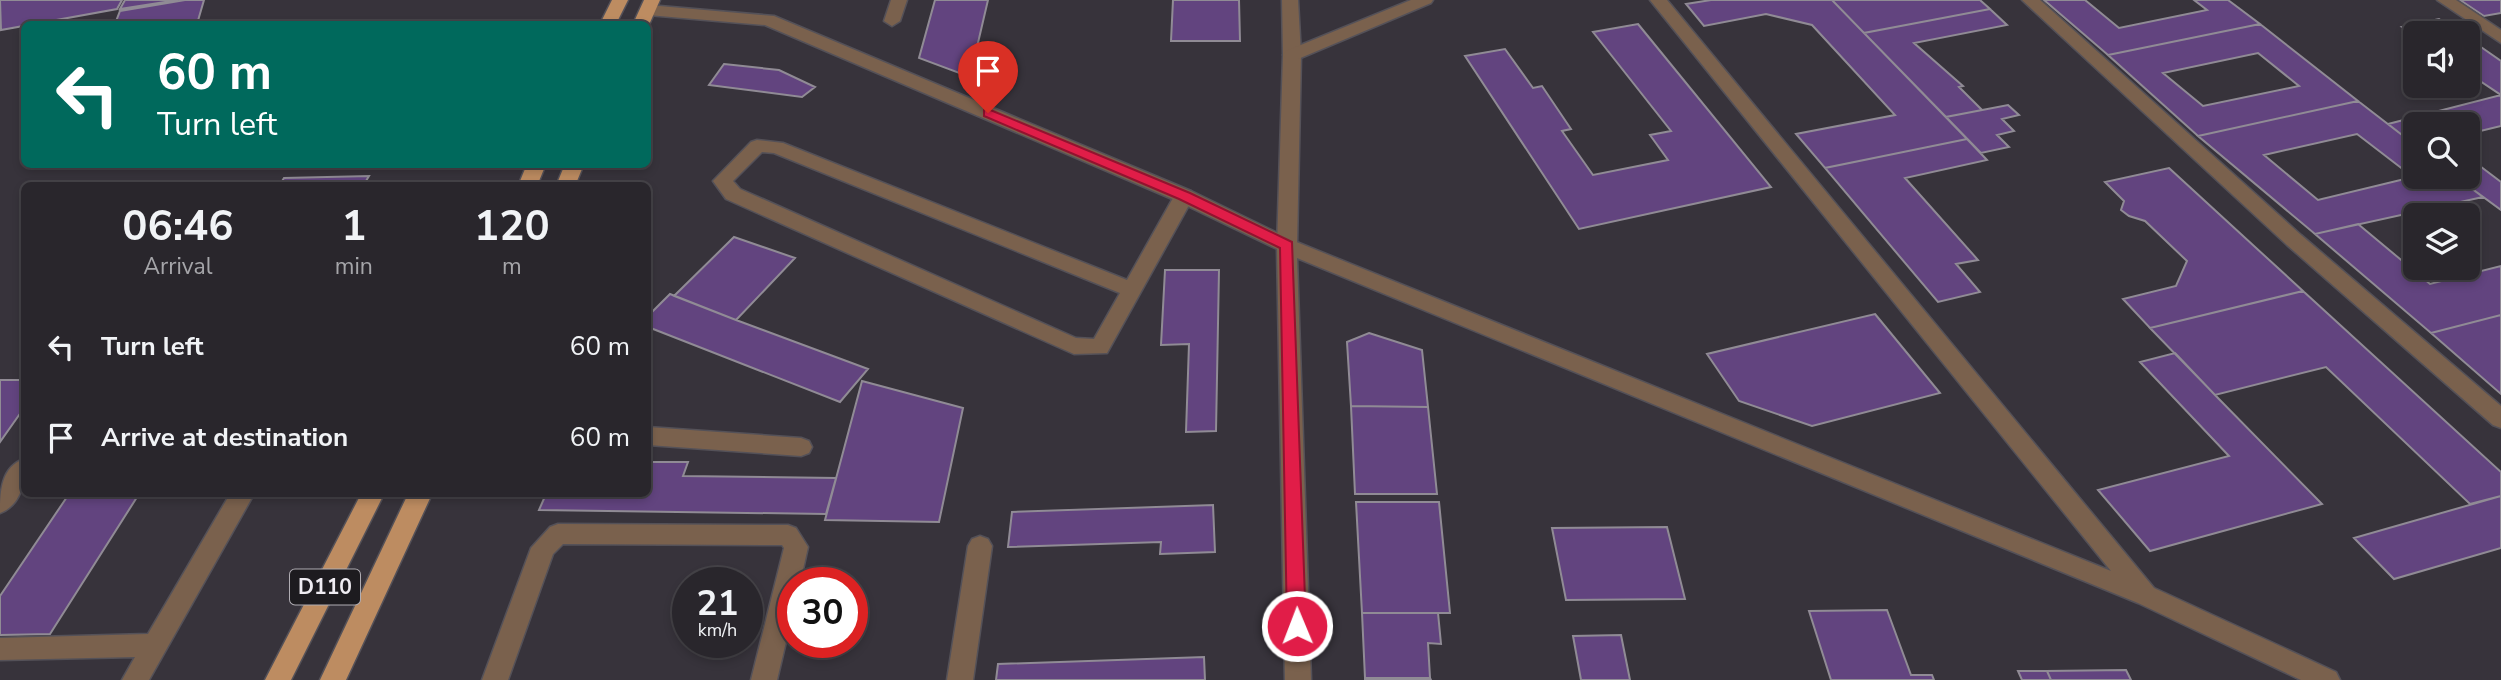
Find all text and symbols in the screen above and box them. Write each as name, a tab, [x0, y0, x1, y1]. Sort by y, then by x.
map controls	[2403, 21, 2480, 280]
button: sound	[2403, 21, 2480, 98]
text: 60 m	[157, 39, 272, 106]
pin	[958, 41, 1018, 113]
icon: left	[42, 49, 133, 140]
icon: arrive	[969, 52, 1007, 90]
text: Turn left	[157, 103, 277, 146]
button: search	[2403, 112, 2480, 189]
text: 06:46	[122, 198, 233, 255]
text: 1	[341, 198, 366, 255]
text: 120	[474, 198, 550, 255]
button: layers	[2403, 203, 2480, 280]
text: Arrival	[143, 251, 212, 282]
text: min	[335, 251, 373, 282]
text: m	[502, 251, 522, 282]
icon: left	[42, 328, 80, 366]
text: Turn left	[101, 329, 204, 364]
text: 60 m	[570, 329, 630, 364]
icon: arrive	[42, 419, 80, 457]
text: Arrive at destination	[101, 420, 348, 455]
text: 60 m	[570, 420, 630, 455]
speed limit sign: 30	[777, 567, 868, 658]
road number: D110	[290, 570, 360, 604]
text: 21	[696, 580, 739, 627]
position arrow	[1260, 589, 1334, 663]
text: km/h	[698, 618, 737, 642]

